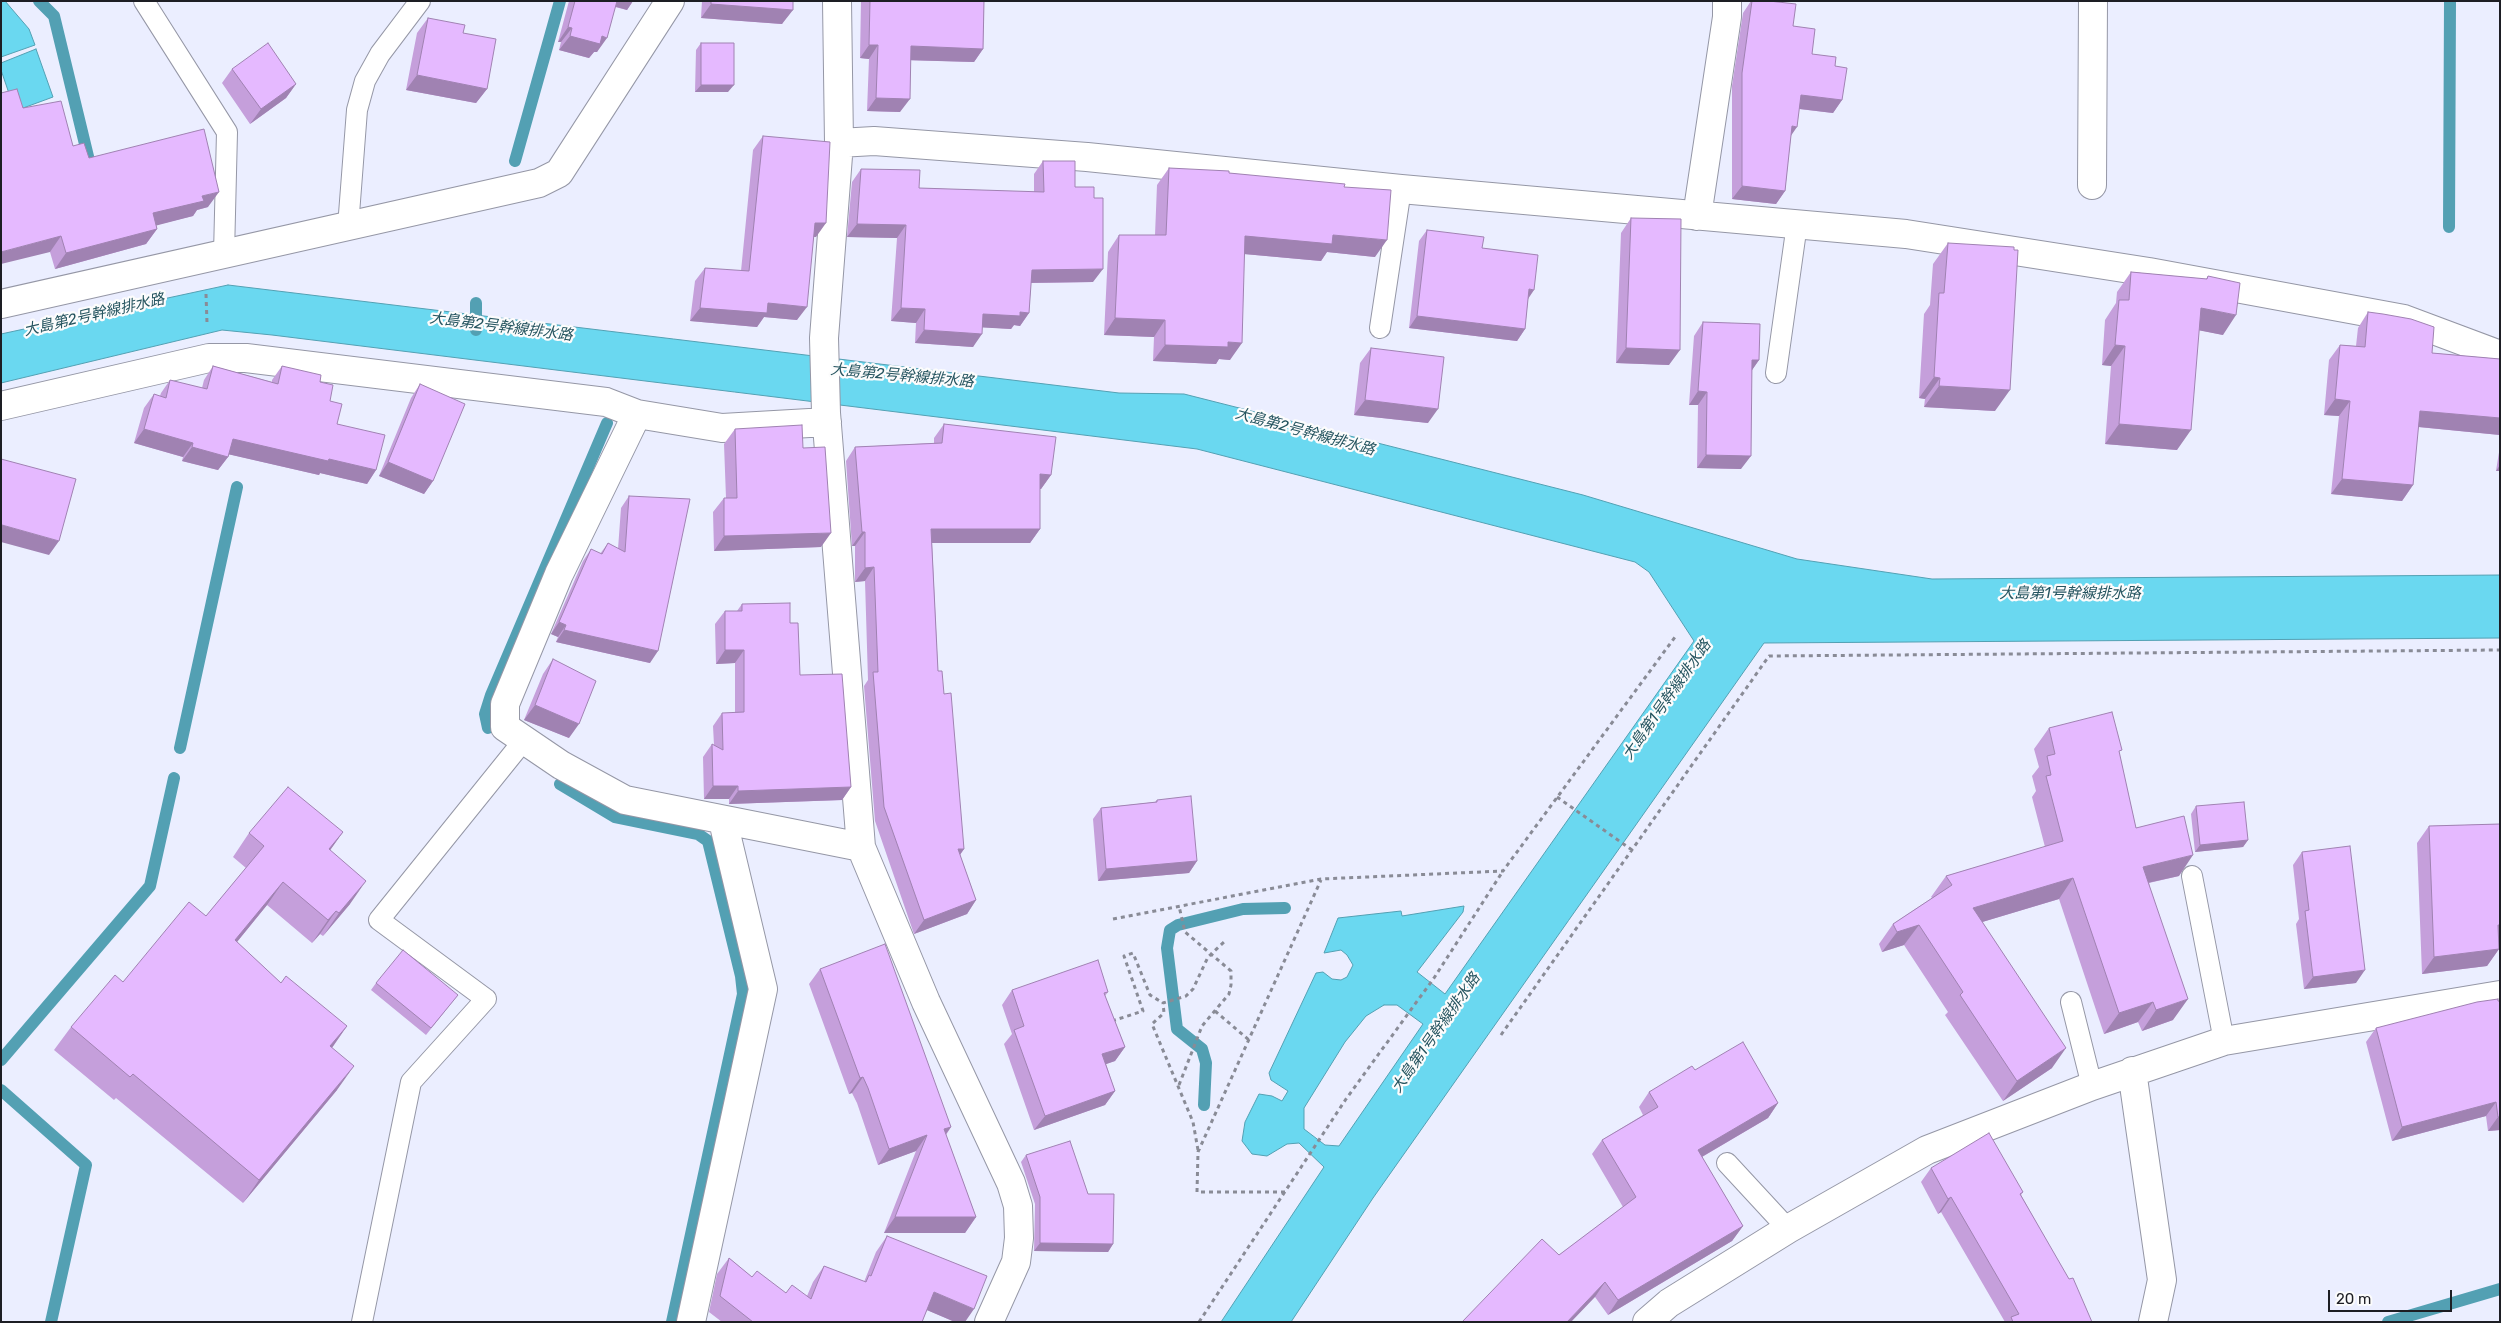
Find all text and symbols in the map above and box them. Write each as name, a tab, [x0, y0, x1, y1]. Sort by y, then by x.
water label: 大島第2号幹線排水路	[22, 290, 166, 340]
water label: 大島第2号幹線排水路	[429, 309, 573, 345]
water label: 大島第2号幹線排水路	[830, 361, 974, 391]
water label: 大島第2号幹線排水路	[1233, 405, 1377, 459]
water label: 大島第1号幹線排水路	[1999, 585, 2141, 603]
water label: 大島第1号幹線排水路	[1619, 637, 1715, 763]
water label: 大島第1号幹線排水路	[1388, 970, 1484, 1096]
scale bar	[2331, 1280, 2455, 1312]
text: 20 m	[2336, 1290, 2371, 1308]

